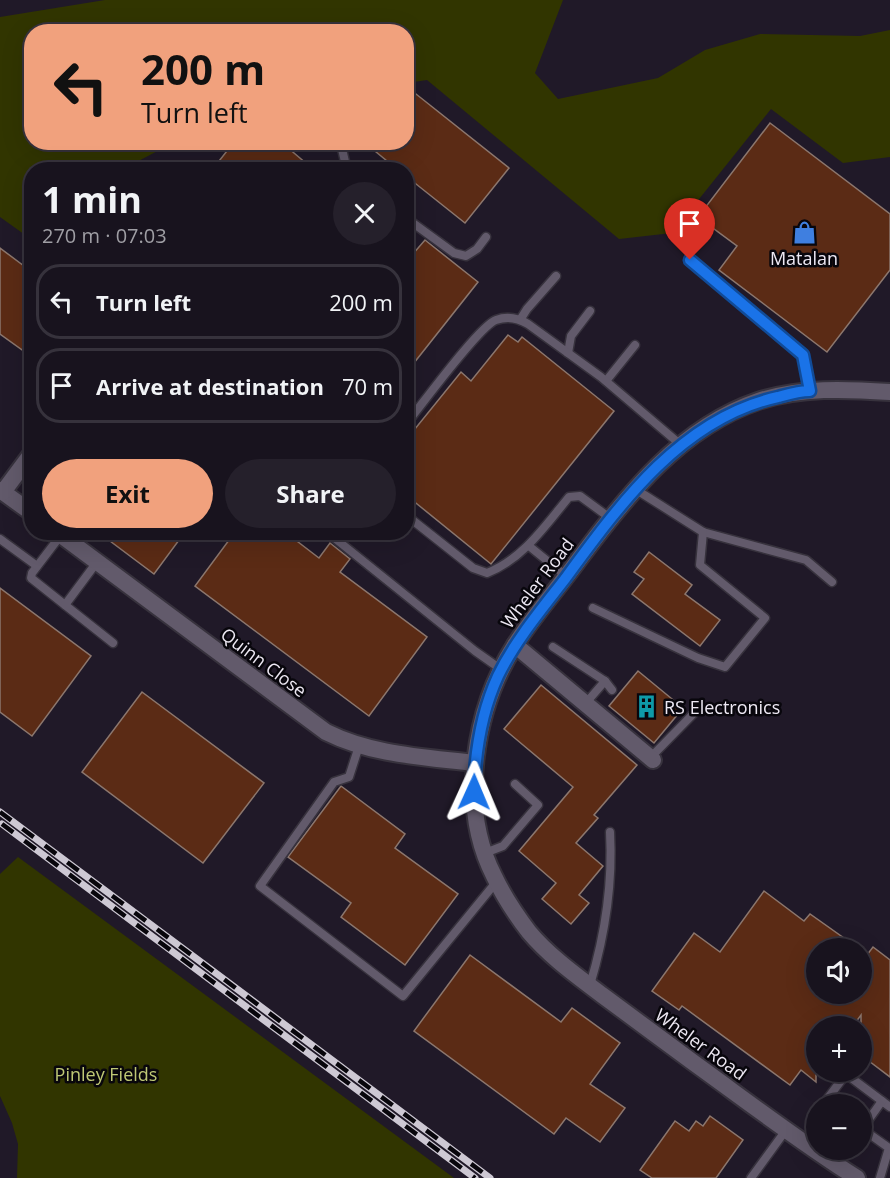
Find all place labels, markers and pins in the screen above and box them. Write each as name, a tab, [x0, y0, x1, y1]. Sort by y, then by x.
pin	[664, 198, 715, 260]
shop icon: Matalan	[791, 219, 817, 245]
place label: Matalan	[770, 246, 838, 270]
building icon: RS Electronics	[633, 694, 659, 720]
place label: RS Electronics	[664, 695, 780, 719]

